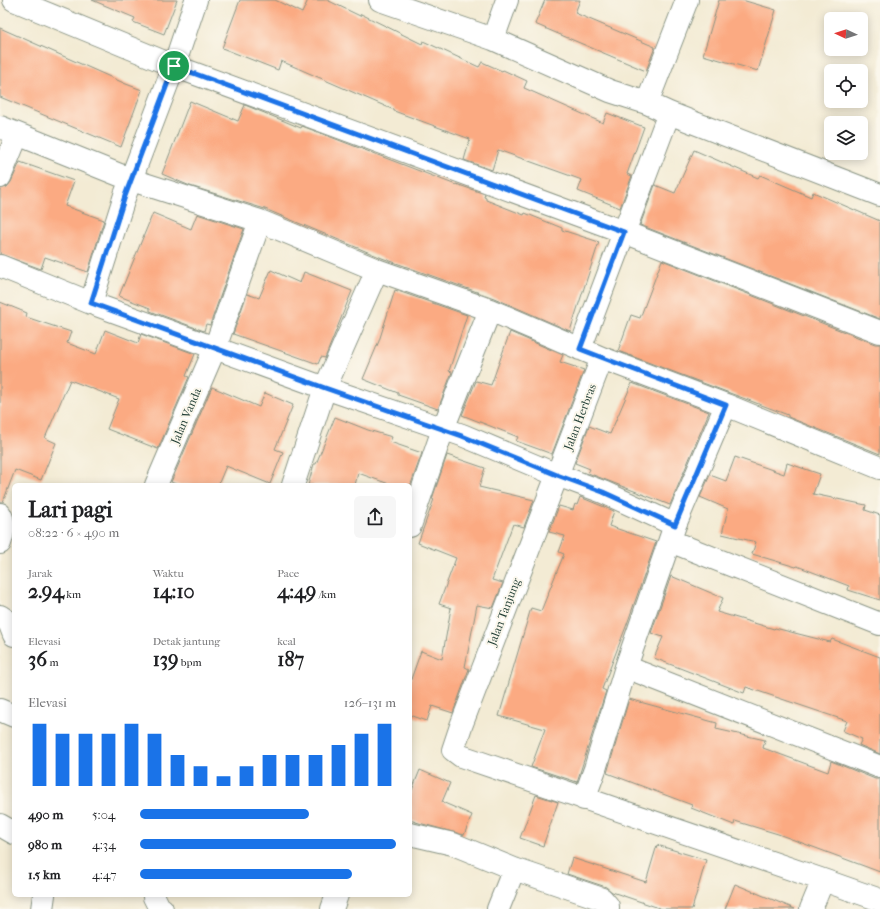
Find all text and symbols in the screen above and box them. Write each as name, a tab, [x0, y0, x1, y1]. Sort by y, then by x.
north arrow	[824, 12, 868, 56]
map controls	[824, 12, 868, 160]
pin	[157, 49, 191, 83]
icon: arrive	[163, 55, 185, 77]
button: locate	[824, 64, 868, 108]
button: layers	[824, 116, 868, 160]
street label: Jalan Herbras	[561, 381, 599, 453]
street label: Jalan Vanda	[167, 385, 204, 447]
button: share	[354, 496, 396, 538]
text: Lari pagi	[28, 497, 113, 523]
text: 08:22 · 6 × 490 m	[28, 525, 119, 540]
text: Jarak	[28, 567, 52, 580]
text: Waktu	[153, 567, 184, 580]
text: Pace	[277, 567, 299, 580]
street label: Jalan Tanjung	[484, 576, 523, 649]
text: 2.94	[28, 580, 64, 603]
text: 14:10	[153, 580, 195, 603]
text: 4:49	[277, 580, 316, 603]
text: km	[64, 588, 81, 601]
text: /km	[316, 588, 336, 601]
text: Elevasi	[28, 635, 61, 648]
text: Detak jantung	[153, 635, 220, 648]
text: kcal	[277, 635, 296, 648]
text: 36	[28, 648, 47, 671]
text: 139	[153, 648, 179, 671]
text: 187	[277, 648, 304, 671]
text: m	[47, 656, 59, 669]
text: bpm	[179, 656, 202, 669]
text: Elevasi	[28, 695, 67, 710]
text: 126–131 m	[344, 695, 396, 710]
text: 490 m	[28, 807, 63, 822]
text: 5:04	[92, 807, 115, 822]
text: 980 m	[28, 837, 62, 852]
text: 4:34	[92, 837, 116, 852]
text: 1.5 km	[28, 867, 61, 882]
text: 4:47	[92, 867, 116, 882]

